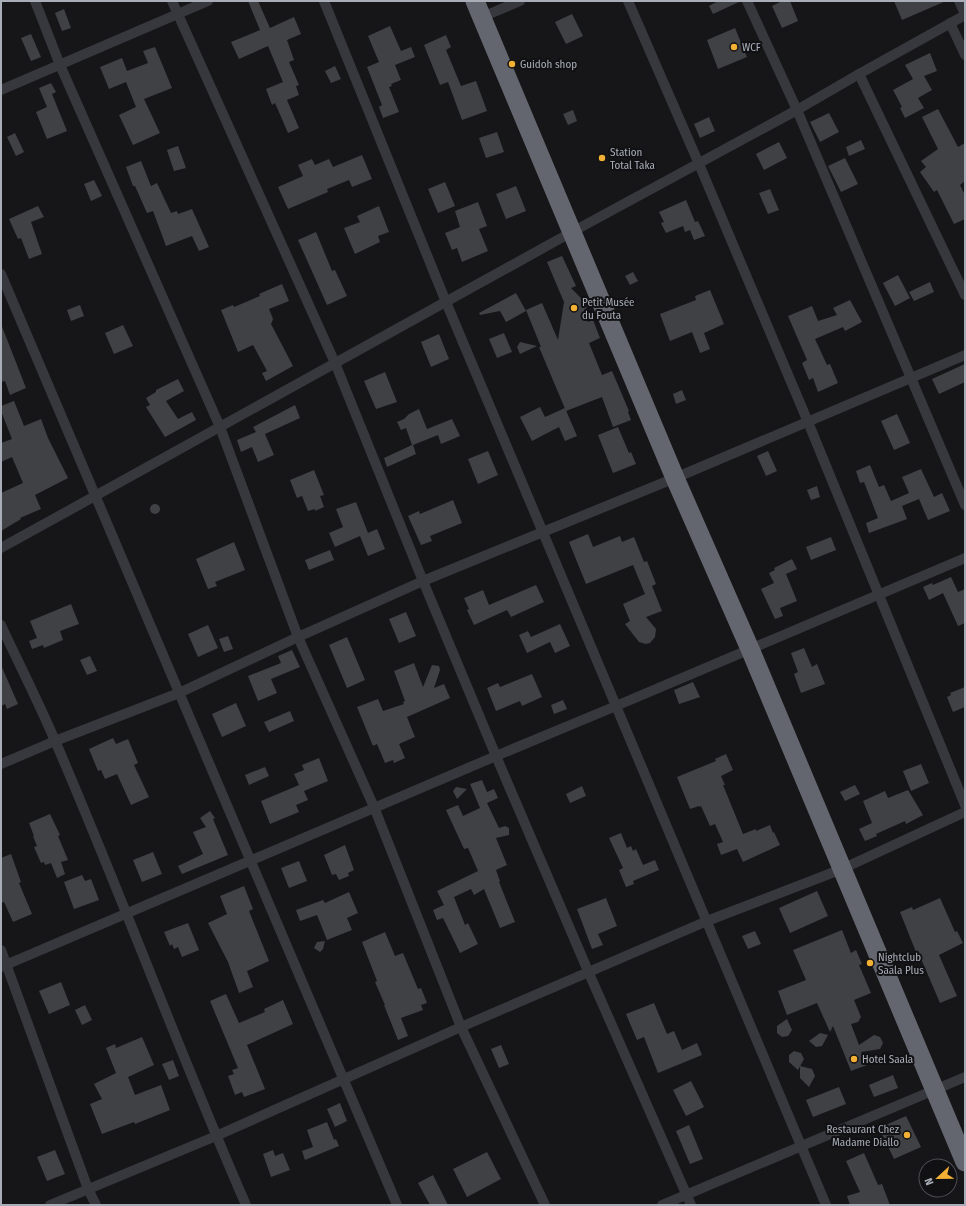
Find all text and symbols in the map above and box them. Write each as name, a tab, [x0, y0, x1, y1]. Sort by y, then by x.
place label: WCF	[742, 41, 761, 54]
marker: WCF	[729, 42, 739, 52]
place label: Guidoh shop	[520, 58, 577, 71]
marker: Guidoh shop	[507, 59, 517, 69]
place label: Station Total Taka	[610, 146, 655, 172]
marker: Station Total Taka	[597, 153, 607, 163]
place label: Petit Musée du Fouta	[582, 296, 635, 322]
marker: Petit Musée du Fouta	[569, 303, 579, 313]
place label: Nightclub Saala Plus	[878, 951, 924, 977]
marker: Nightclub Saala Plus	[865, 958, 875, 968]
place label: Hotel Saala	[862, 1053, 913, 1066]
marker: Hotel Saala	[849, 1054, 859, 1064]
place label: Restaurant Chez Madame Diallo	[827, 1123, 900, 1149]
marker: Restaurant Chez Madame Diallo	[902, 1130, 912, 1140]
north arrow	[918, 1158, 958, 1198]
text: N	[922, 1176, 936, 1187]

